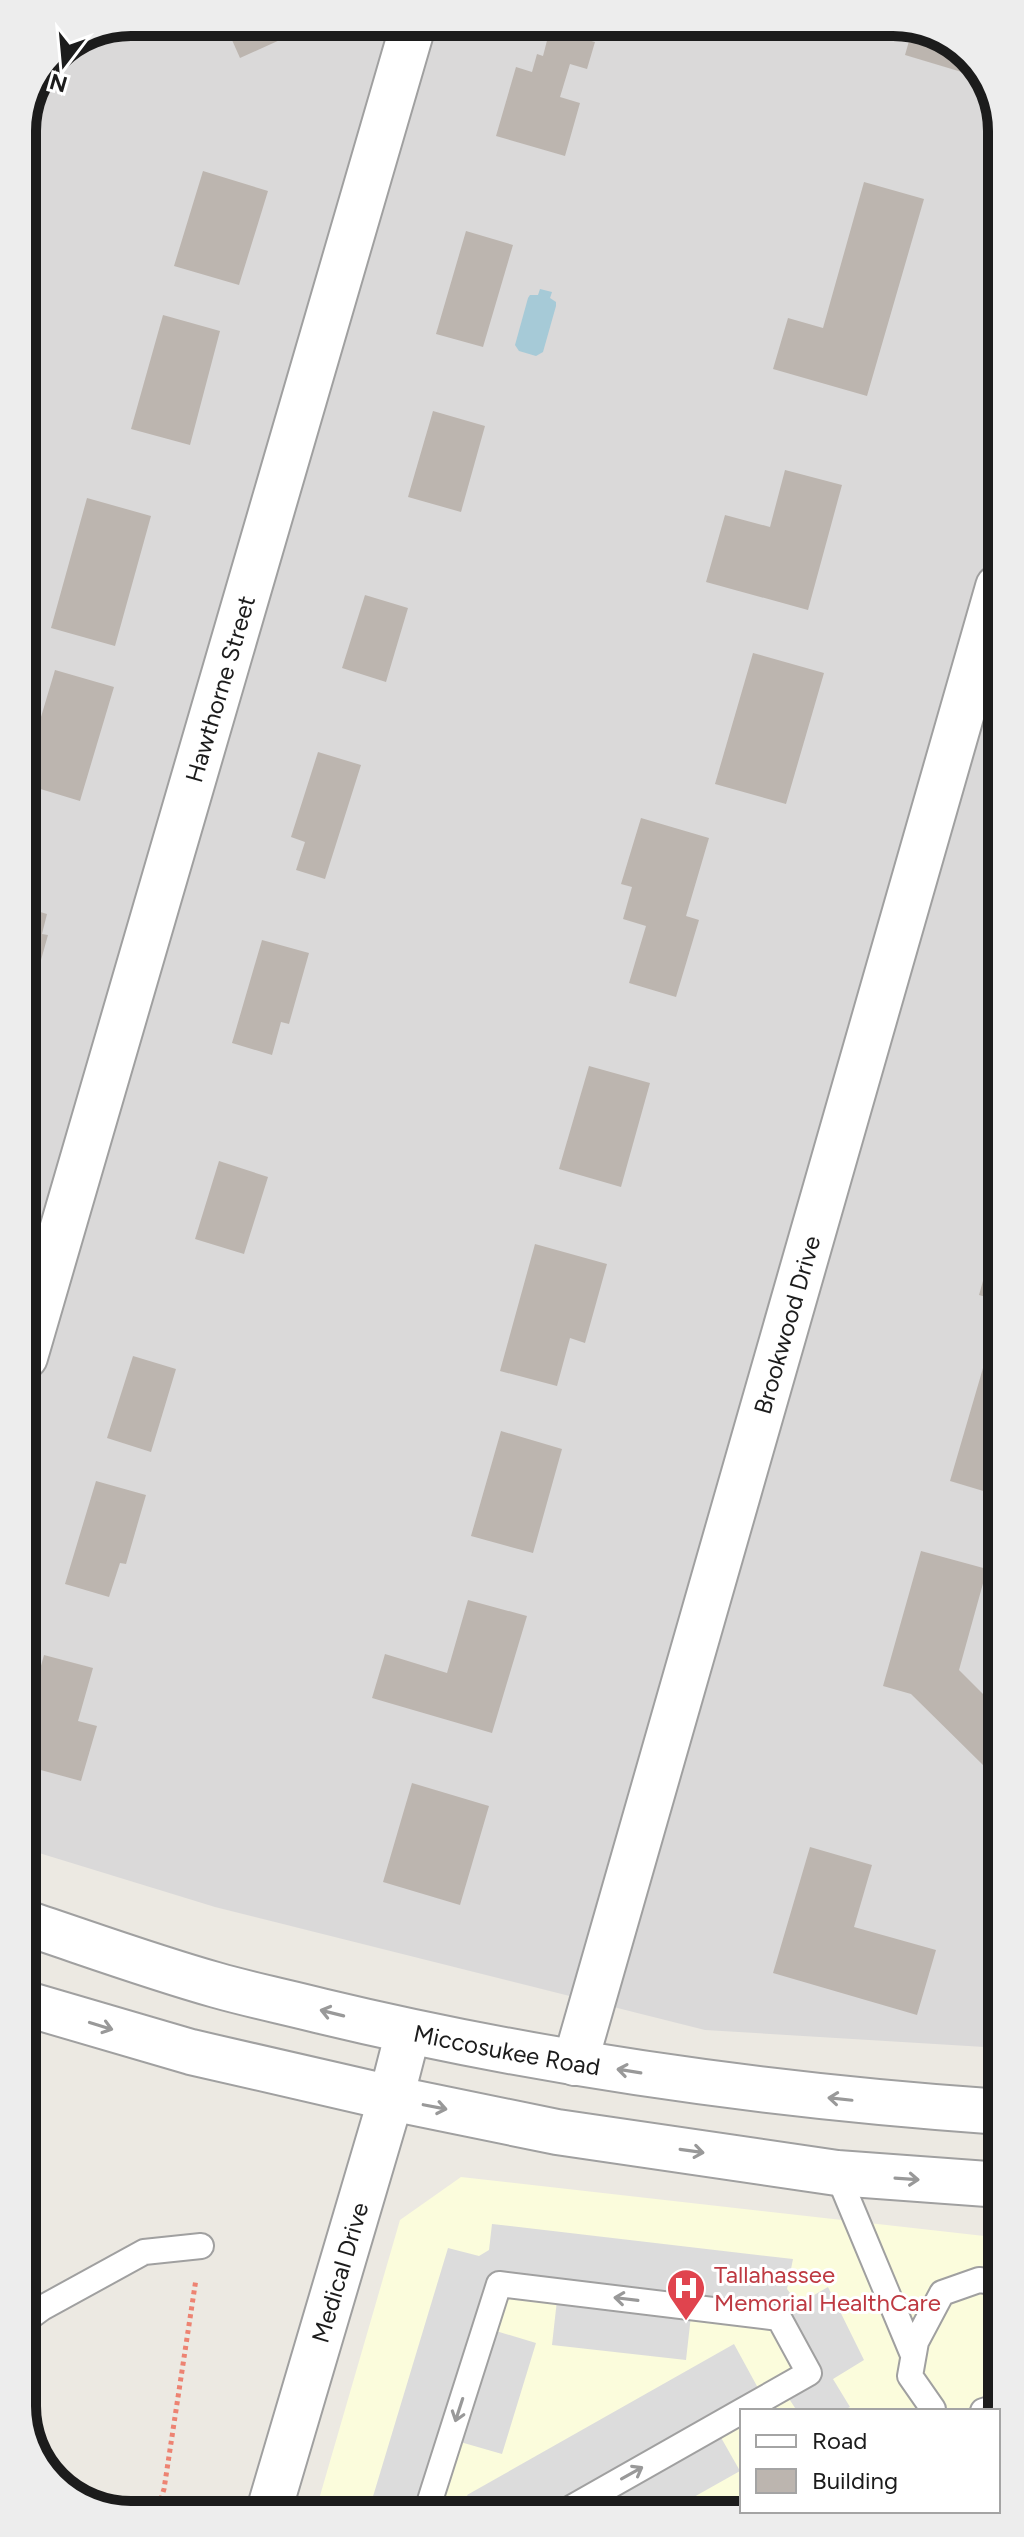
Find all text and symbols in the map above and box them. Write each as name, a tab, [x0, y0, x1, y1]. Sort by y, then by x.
north arrow	[24, 24, 104, 104]
text: N	[47, 67, 71, 98]
street label: Hawthorne Street	[179, 592, 261, 786]
street label: Brookwood Drive	[747, 1232, 826, 1417]
one-way arrow	[319, 2005, 345, 2020]
street label: Miccosukee Road	[411, 2018, 602, 2081]
one-way arrow	[88, 2019, 114, 2034]
one-way arrow	[617, 2063, 642, 2078]
one-way arrow	[827, 2091, 854, 2106]
one-way arrow	[422, 2101, 448, 2116]
one-way arrow	[678, 2145, 704, 2160]
one-way arrow	[893, 2172, 920, 2187]
street label: Medical Drive	[305, 2199, 374, 2346]
place label: Tallahassee Memorial HealthCare	[714, 2260, 941, 2317]
hospital icon: Tallahassee Memorial HealthCare	[665, 2267, 707, 2322]
one-way arrow	[613, 2291, 639, 2306]
one-way arrow	[451, 2397, 466, 2423]
legend	[740, 2409, 1000, 2513]
text: Road	[812, 2426, 867, 2455]
one-way arrow	[620, 2465, 643, 2481]
text: Building	[812, 2466, 898, 2495]

